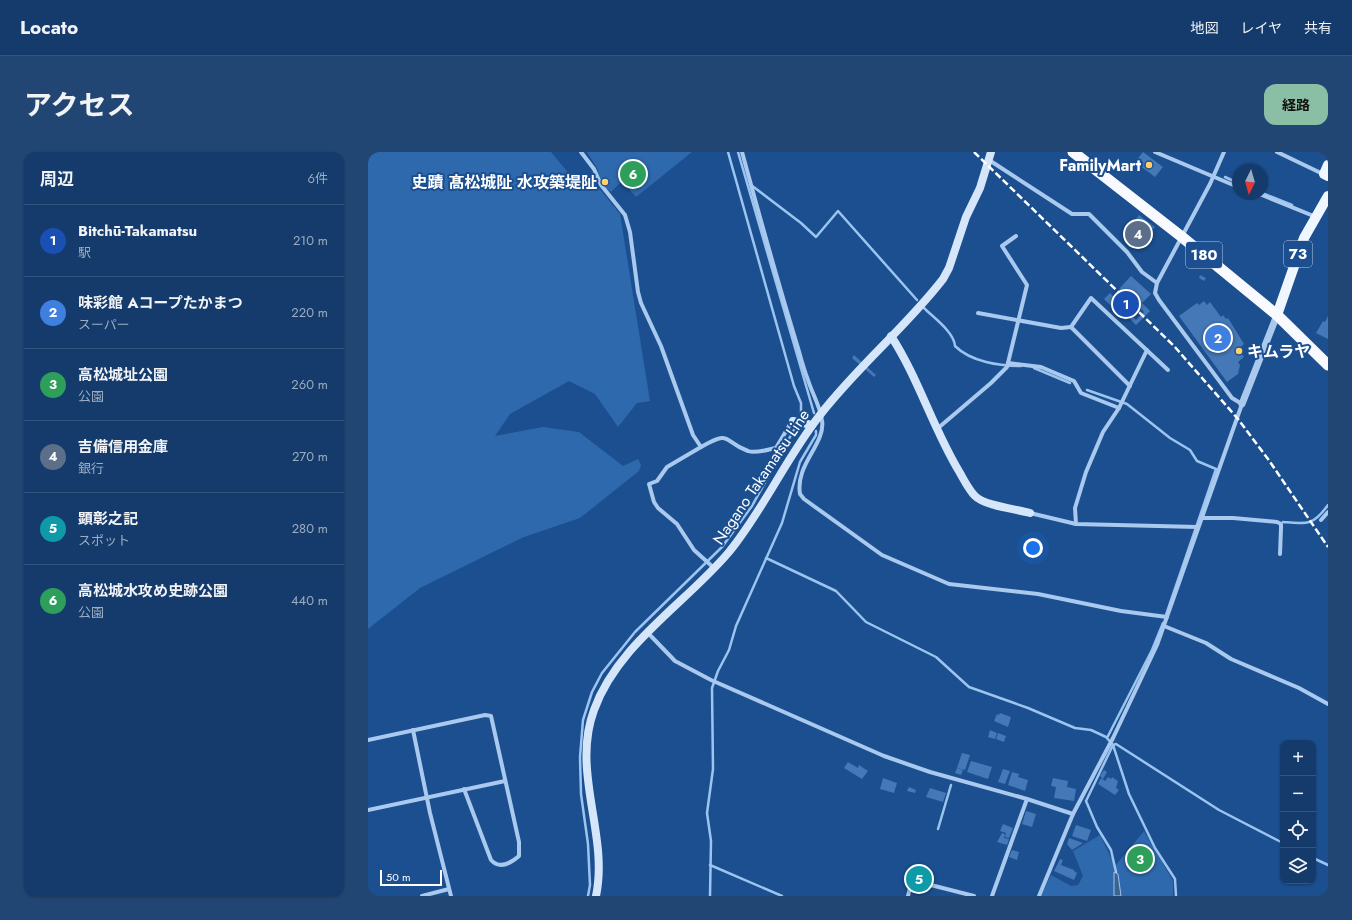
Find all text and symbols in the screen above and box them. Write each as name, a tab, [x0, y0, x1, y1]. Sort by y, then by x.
text: Locato	[20, 14, 78, 41]
text: 地図	[1190, 18, 1218, 38]
text: レイヤ	[1240, 18, 1282, 38]
text: 共有	[1304, 18, 1332, 38]
button: 経路	[1264, 84, 1328, 125]
text: アクセス	[24, 85, 135, 126]
place label: FamilyMart	[1059, 154, 1142, 177]
pin: 6	[620, 159, 646, 189]
marker: FamilyMart	[1144, 160, 1154, 170]
north arrow	[1232, 164, 1268, 200]
text: 周辺	[40, 167, 74, 191]
text: 6件	[308, 169, 328, 188]
place label: 史蹟 髙松城阯 水攻築堤阯	[411, 171, 597, 194]
marker: 史蹟 髙松城阯 水攻築堤阯	[600, 177, 610, 187]
pin: 4	[1125, 219, 1151, 249]
text: Bitchū-Takamatsu	[78, 220, 197, 242]
text: 1	[50, 231, 56, 250]
text: 210 m	[293, 231, 328, 250]
road number: 73	[1284, 241, 1312, 267]
road number: 180	[1186, 242, 1222, 268]
text: 駅	[78, 243, 91, 262]
pin: 1	[1113, 289, 1139, 319]
text: 味彩館 Aコープたかまつ	[78, 292, 243, 314]
text: 2	[49, 303, 57, 322]
text: 220 m	[291, 303, 328, 322]
text: スーパー	[78, 315, 130, 334]
pin: 2	[1205, 323, 1231, 353]
place label: キムラヤ	[1247, 340, 1310, 363]
marker: キムラヤ	[1234, 346, 1244, 356]
text: 高松城址公園	[78, 364, 168, 386]
text: 3	[49, 375, 57, 394]
text: 260 m	[291, 375, 328, 394]
text: 公園	[78, 387, 104, 406]
street label: Nagano Takamatsu Line	[707, 405, 815, 549]
text: 吉備信用金庫	[78, 436, 168, 458]
text: 4	[48, 447, 58, 466]
text: 270 m	[292, 447, 328, 466]
text: 銀行	[78, 459, 104, 478]
text: 顕彰之記	[78, 508, 138, 530]
text: 5	[49, 519, 57, 538]
text: 280 m	[292, 519, 328, 538]
text: スポット	[78, 531, 130, 550]
your location	[1023, 538, 1043, 558]
text: 高松城水攻め史跡公園	[78, 580, 228, 602]
text: 6	[49, 591, 57, 610]
text: 440 m	[291, 591, 328, 610]
text: 公園	[78, 603, 104, 622]
map controls	[1280, 740, 1316, 884]
button: +	[1280, 740, 1316, 776]
button: −	[1280, 776, 1316, 812]
button: locate	[1280, 812, 1316, 848]
pin: 3	[1127, 844, 1153, 874]
button: layers	[1280, 848, 1316, 884]
pin: 5	[906, 864, 932, 894]
scale bar	[380, 868, 442, 887]
text: 50 m	[386, 869, 411, 885]

